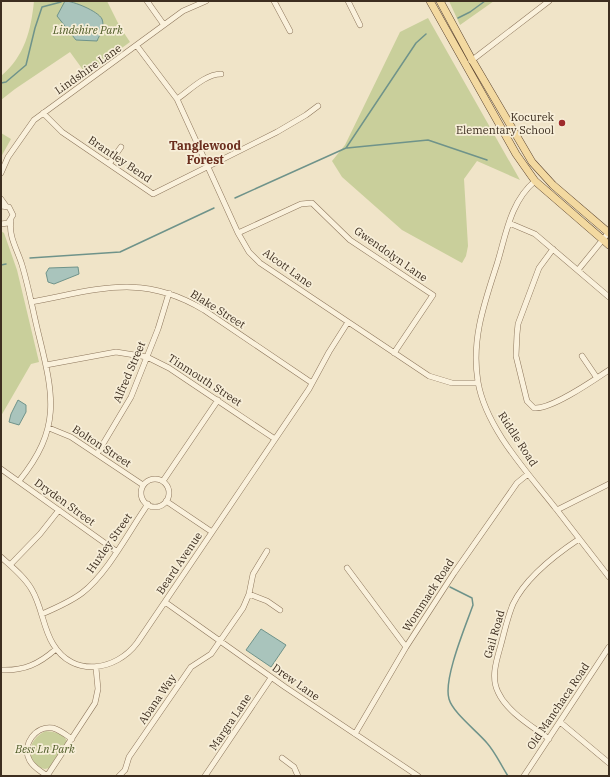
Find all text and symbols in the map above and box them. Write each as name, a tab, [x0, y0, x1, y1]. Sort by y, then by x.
park label: Lindshire Park	[52, 23, 123, 37]
street label: Lindshire Lane	[52, 41, 124, 97]
place label: Kocurek Elementary School	[456, 110, 555, 137]
marker: Kocurek Elementary School	[557, 118, 567, 128]
street label: Brantley Bend	[86, 133, 155, 186]
district label: Tanglewood Forest	[169, 138, 242, 167]
street label: Gwendolyn Lane	[352, 223, 431, 285]
street label: Alcott Lane	[260, 245, 316, 291]
street label: Blake Street	[188, 287, 248, 331]
street label: Alfred Street	[110, 339, 148, 405]
street label: Tinmouth Street	[165, 351, 245, 409]
street label: Riddle Road	[495, 409, 541, 469]
street label: Bolton Street	[70, 422, 134, 470]
street label: Dryden Street	[32, 475, 98, 529]
street label: Huxley Street	[83, 510, 135, 576]
street label: Beard Avenue	[153, 529, 205, 597]
street label: Wommack Road	[399, 556, 457, 634]
street label: Gail Road	[480, 608, 508, 660]
street label: Drew Lane	[269, 660, 323, 704]
street label: Old Manchaca Road	[524, 660, 593, 752]
street label: Abana Way	[135, 671, 179, 727]
street label: Margra Lane	[206, 691, 254, 753]
park label: Bess Ln Park	[14, 742, 75, 756]

